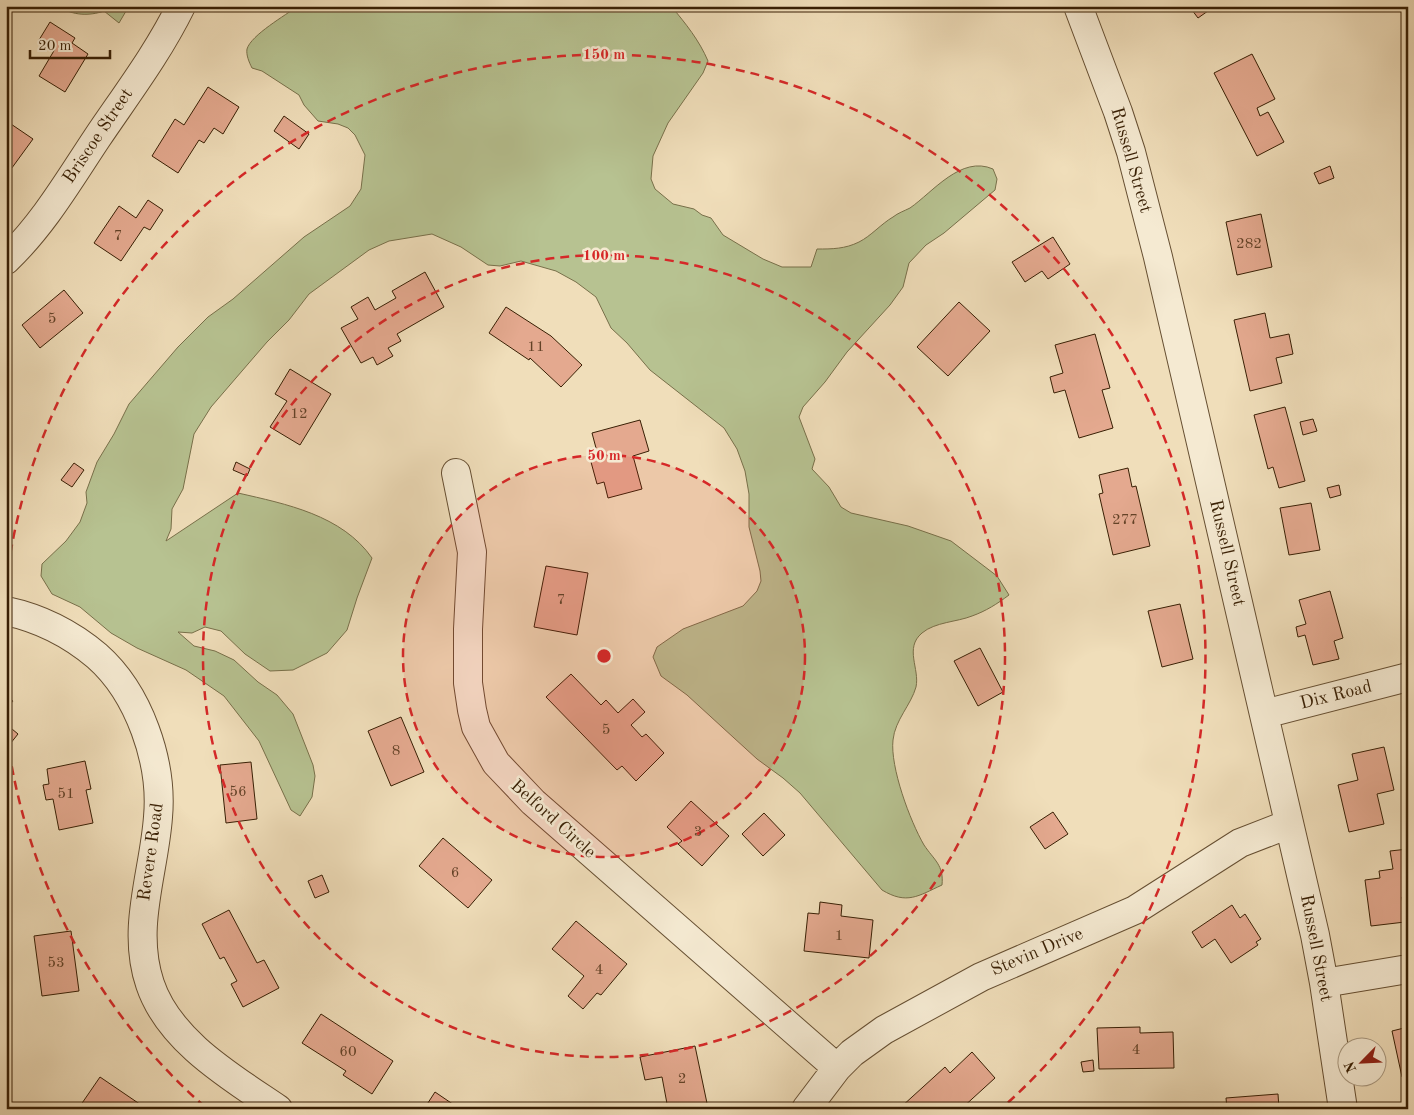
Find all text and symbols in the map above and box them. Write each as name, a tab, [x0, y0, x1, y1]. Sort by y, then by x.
scale bar	[30, 28, 110, 60]
text: 20 m	[38, 39, 72, 54]
text: 150 m	[583, 48, 625, 63]
street label: Briscoe Street	[60, 85, 136, 187]
street label: Russell Street	[1107, 105, 1155, 215]
house number: 7	[114, 229, 122, 244]
house number: 282	[1236, 237, 1262, 252]
text: 100 m	[583, 249, 625, 264]
house number: 5	[48, 312, 56, 327]
house number: 11	[527, 340, 545, 355]
house number: 12	[290, 407, 308, 422]
text: 50 m	[587, 449, 621, 464]
street label: Russell Street	[1206, 498, 1248, 608]
house number: 277	[1112, 513, 1138, 528]
house number: 7	[557, 593, 565, 608]
centre of rings	[595, 647, 613, 665]
street label: Dix Road	[1298, 677, 1374, 713]
house number: 5	[602, 723, 610, 738]
house number: 8	[392, 744, 400, 759]
street label: Belford Circle	[507, 776, 599, 862]
house number: 56	[229, 785, 247, 800]
house number: 51	[57, 787, 75, 802]
street label: Revere Road	[135, 802, 167, 902]
house number: 3	[694, 825, 702, 840]
house number: 6	[451, 866, 459, 881]
street label: Russell Street	[1297, 893, 1335, 1003]
street label: Stevin Drive	[988, 925, 1086, 979]
house number: 1	[835, 929, 843, 944]
house number: 53	[47, 956, 65, 971]
house number: 4	[595, 963, 603, 978]
north arrow	[1336, 1038, 1386, 1088]
house number: 4	[1132, 1043, 1140, 1058]
house number: 60	[339, 1045, 357, 1060]
text: N	[1342, 1059, 1360, 1075]
house number: 2	[678, 1072, 686, 1087]

